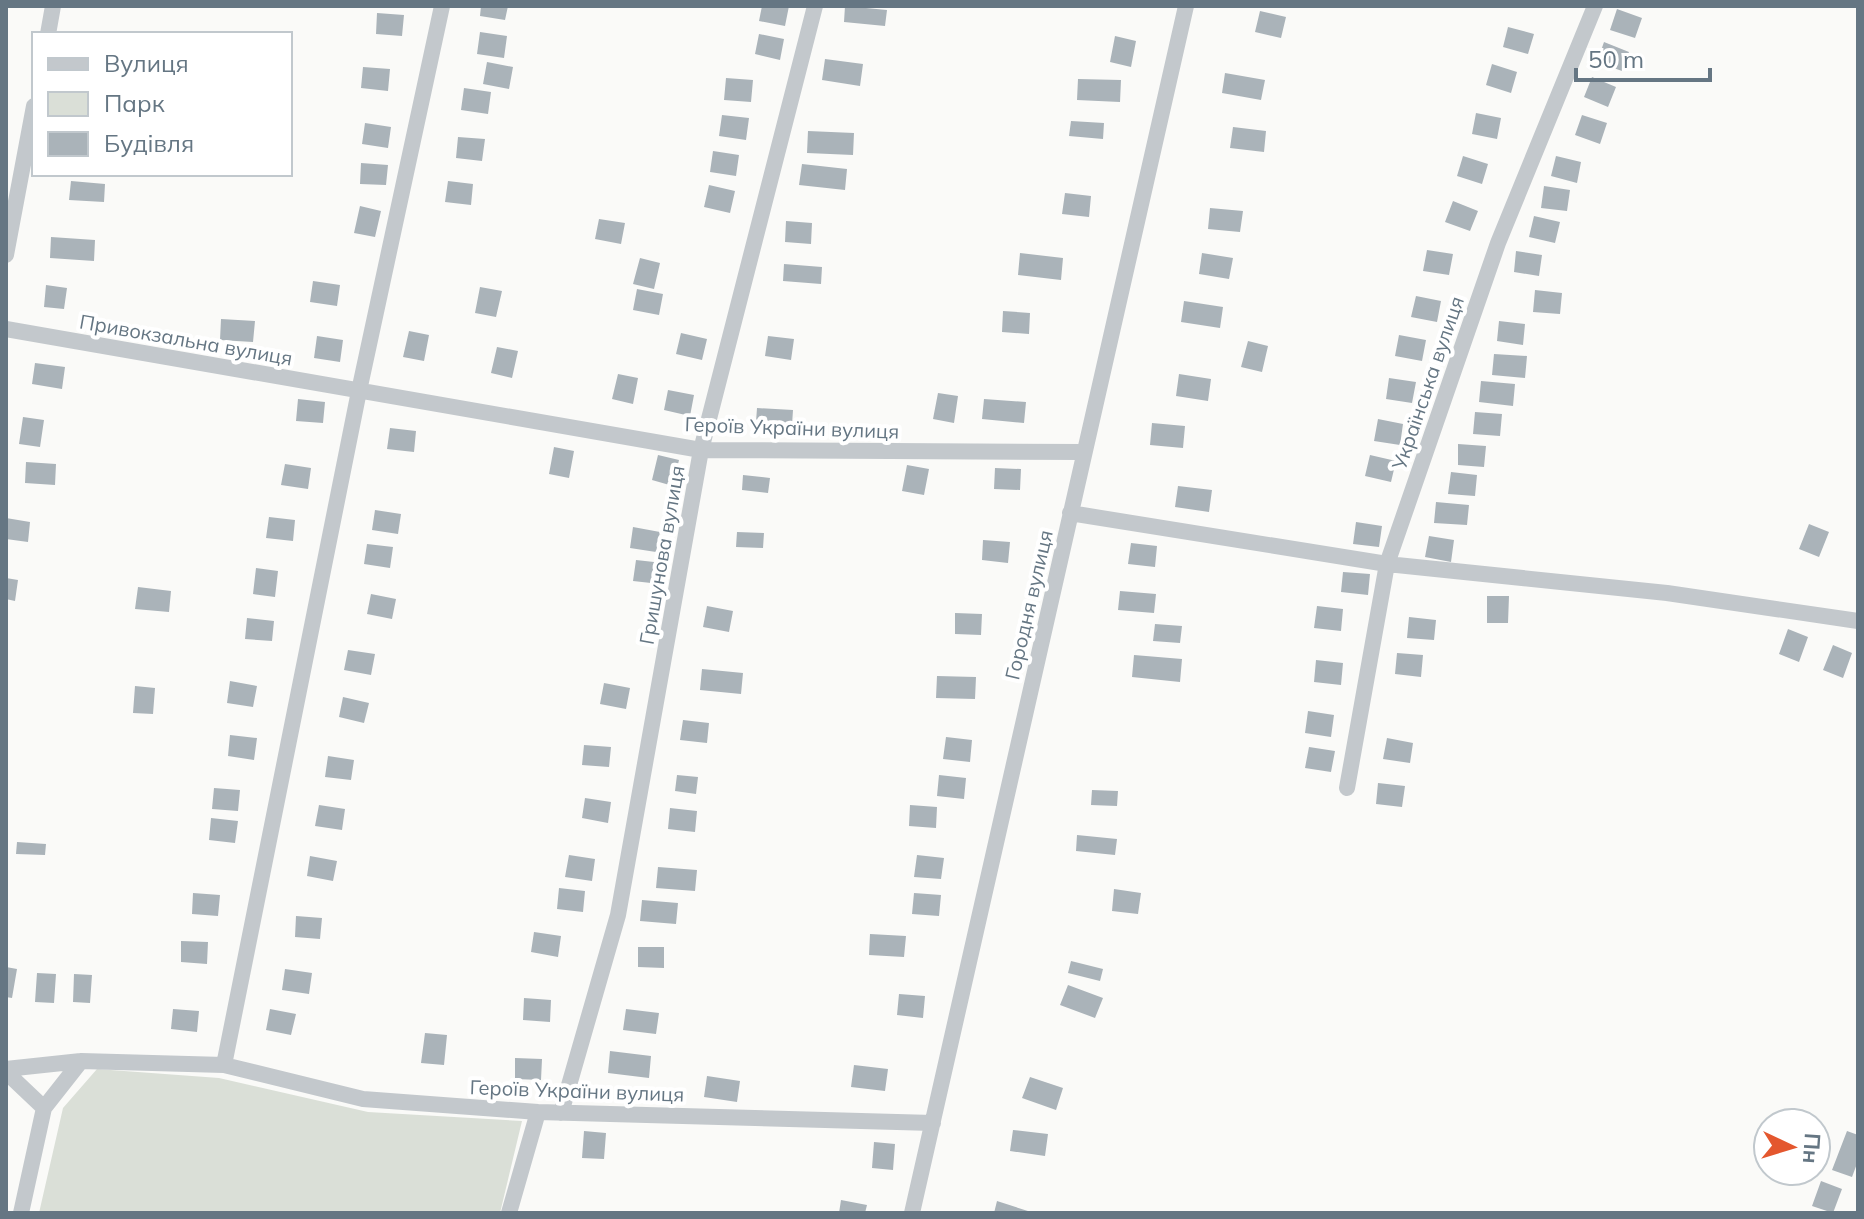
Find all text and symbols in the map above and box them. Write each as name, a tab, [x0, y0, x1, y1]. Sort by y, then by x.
legend	[32, 32, 292, 176]
scale bar	[1576, 32, 1710, 82]
text: 50 m	[1588, 44, 1644, 74]
text: Вулиця	[104, 48, 189, 78]
text: Парк	[104, 88, 165, 118]
text: Будівля	[104, 128, 194, 158]
street label: Українська вулиця	[1386, 293, 1469, 474]
street label: Привокзальна вулиця	[78, 308, 294, 371]
street label: Героїв України вулиця	[684, 411, 900, 444]
street label: Гришунова вулиця	[633, 464, 690, 646]
street label: Городня вулиця	[999, 528, 1058, 682]
street label: Героїв України вулиця	[469, 1074, 685, 1107]
north arrow	[1752, 1107, 1832, 1187]
text: Пн	[1797, 1132, 1827, 1165]

